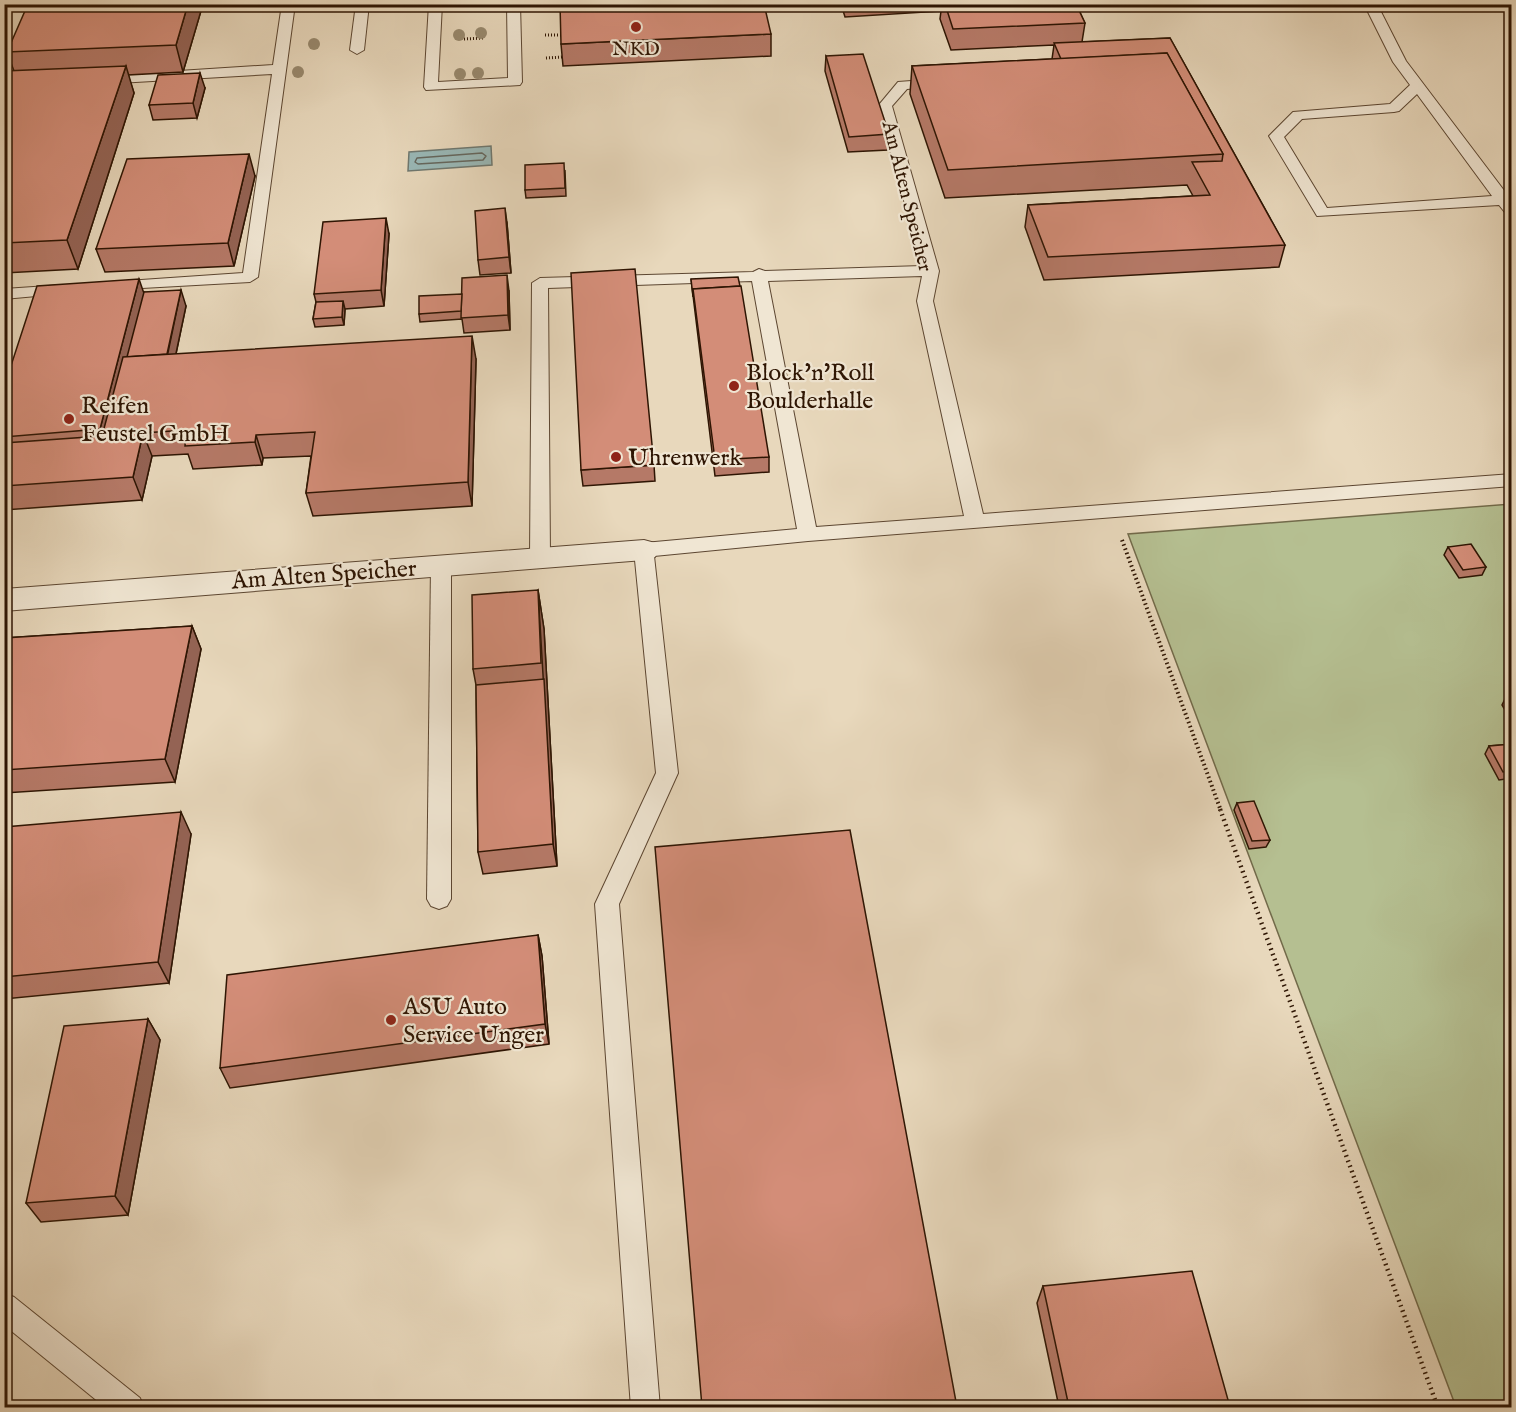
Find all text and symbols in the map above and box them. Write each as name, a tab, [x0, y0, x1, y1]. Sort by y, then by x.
marker: NKD	[629, 20, 643, 34]
place label: NKD	[612, 37, 660, 62]
street label: Am Alten Speicher	[875, 117, 938, 275]
place label: Block'n'Roll Boulderhalle	[746, 358, 875, 417]
marker: Block'n'Roll Boulderhalle	[727, 379, 741, 393]
place label: Reifen Feustel GmbH	[81, 391, 230, 450]
marker: Reifen Feustel GmbH	[62, 412, 76, 426]
place label: Uhrenwerk	[628, 443, 742, 474]
marker: Uhrenwerk	[609, 450, 623, 464]
street label: Am Alten Speicher	[229, 554, 418, 598]
place label: ASU Auto Service Unger	[402, 992, 544, 1051]
marker: ASU Auto Service Unger	[384, 1013, 398, 1027]

